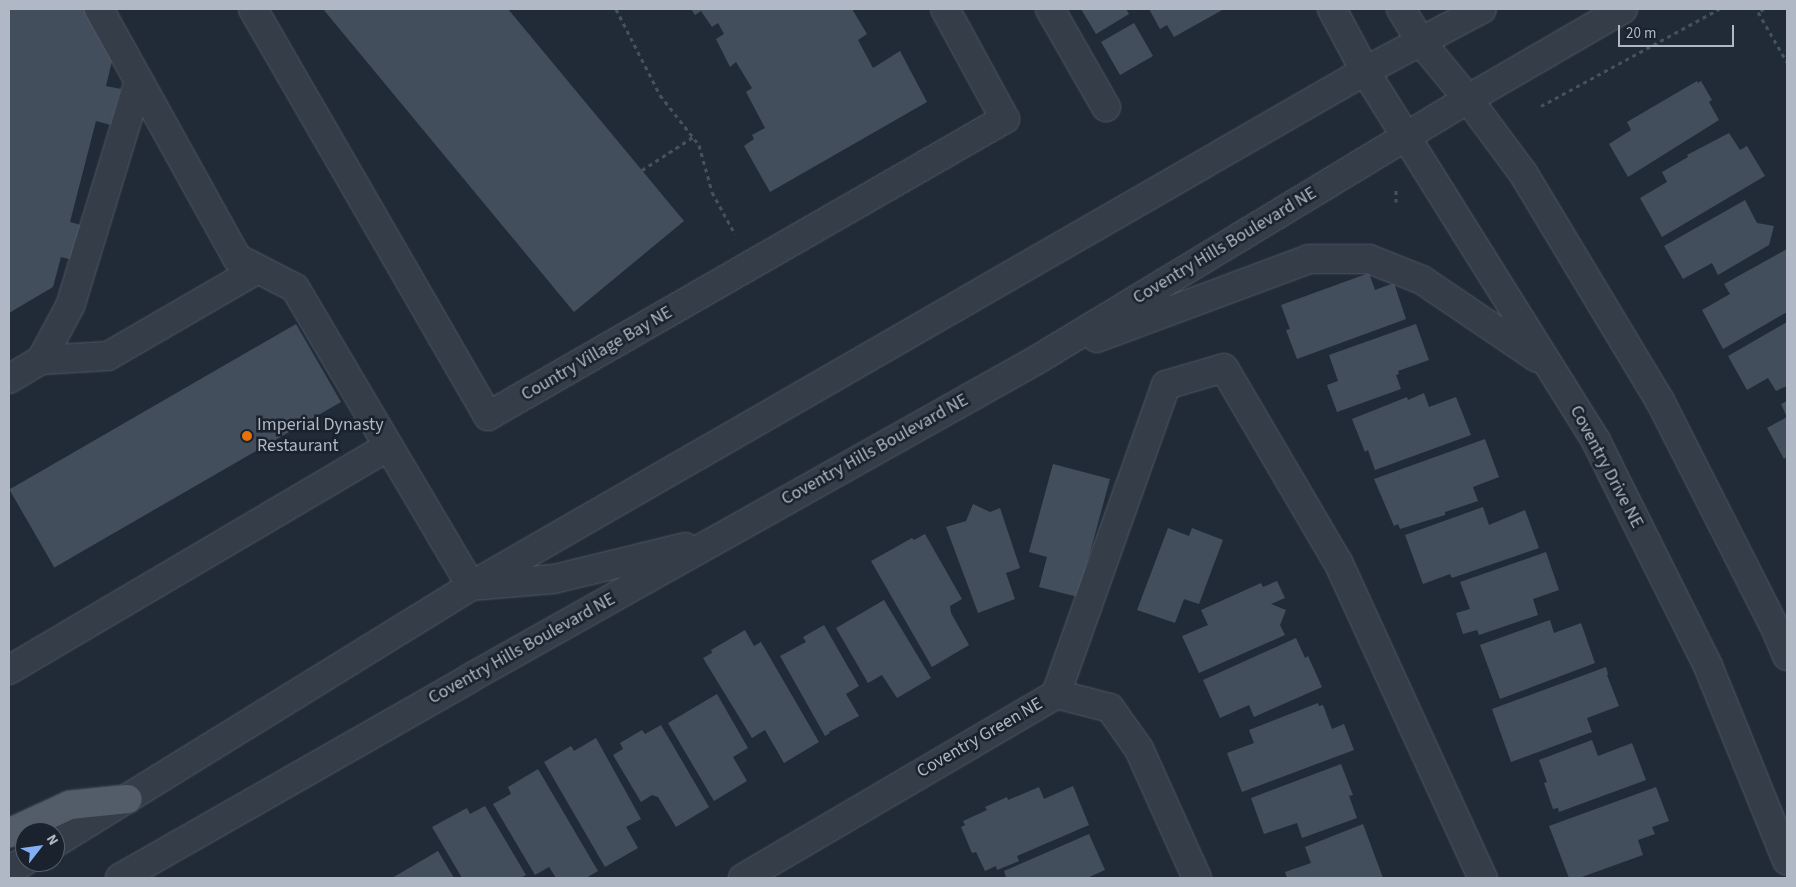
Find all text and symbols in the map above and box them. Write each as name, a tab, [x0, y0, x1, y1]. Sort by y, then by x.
scale bar	[1621, 15, 1737, 47]
text: 20 m	[1626, 23, 1656, 44]
street label: Coventry Hills Boulevard NE	[1129, 183, 1321, 309]
street label: Country Village Bay NE	[518, 302, 676, 406]
street label: Coventry Hills Boulevard NE	[778, 390, 972, 510]
street label: Coventry Drive NE	[1565, 402, 1647, 532]
place label: Imperial Dynasty Restaurant	[257, 415, 384, 458]
marker: Imperial Dynasty Restaurant	[241, 430, 253, 442]
street label: Coventry Hills Boulevard NE	[425, 589, 619, 709]
street label: Coventry Green NE	[913, 693, 1047, 783]
north arrow	[15, 822, 65, 872]
text: N	[41, 831, 63, 849]

